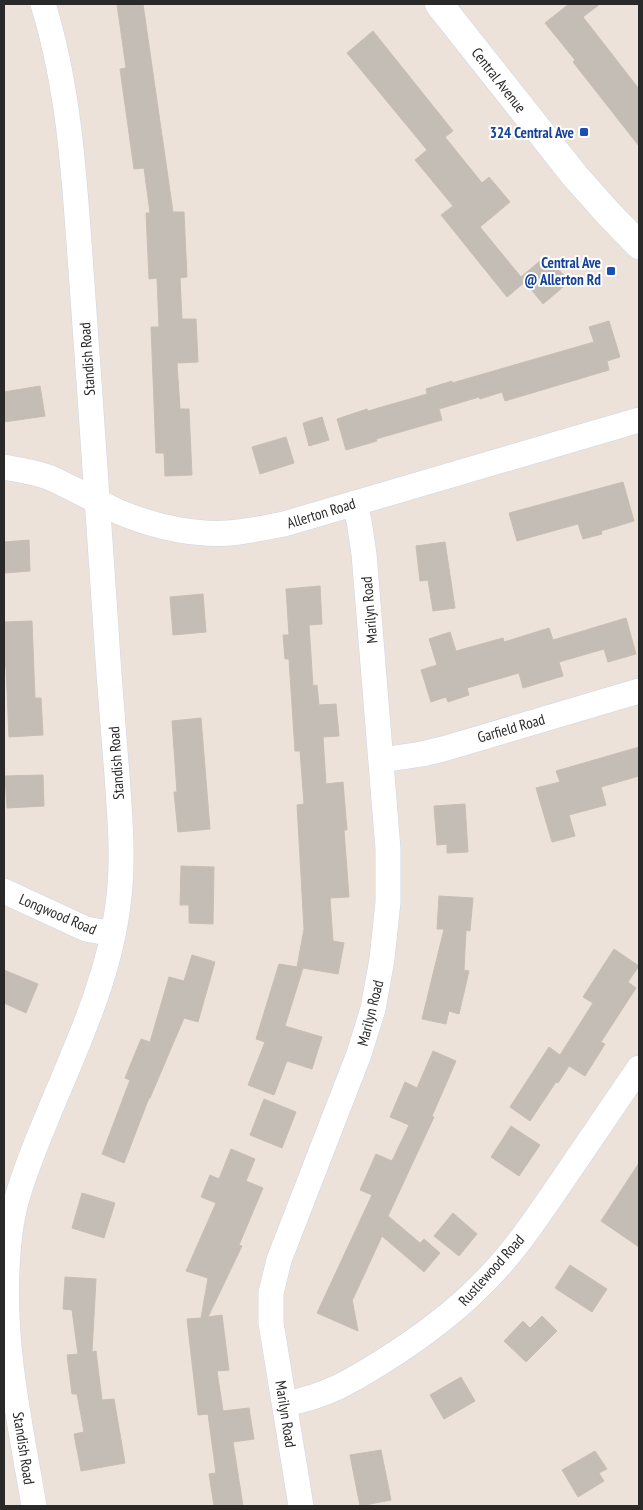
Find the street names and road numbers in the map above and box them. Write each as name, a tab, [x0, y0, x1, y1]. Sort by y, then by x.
street label: Central Avenue	[468, 44, 530, 116]
street label: Standish Road	[75, 322, 99, 396]
street label: Allerton Road	[284, 494, 358, 532]
street label: Marilyn Road	[357, 576, 381, 644]
street label: Garfield Road	[475, 709, 547, 747]
street label: Standish Road	[104, 726, 128, 800]
street label: Longwood Road	[17, 889, 99, 939]
street label: Marilyn Road	[353, 978, 387, 1048]
street label: Rustlewood Road	[454, 1230, 528, 1310]
street label: Marilyn Road	[271, 1379, 301, 1449]
street label: Standish Road	[9, 1410, 39, 1486]

